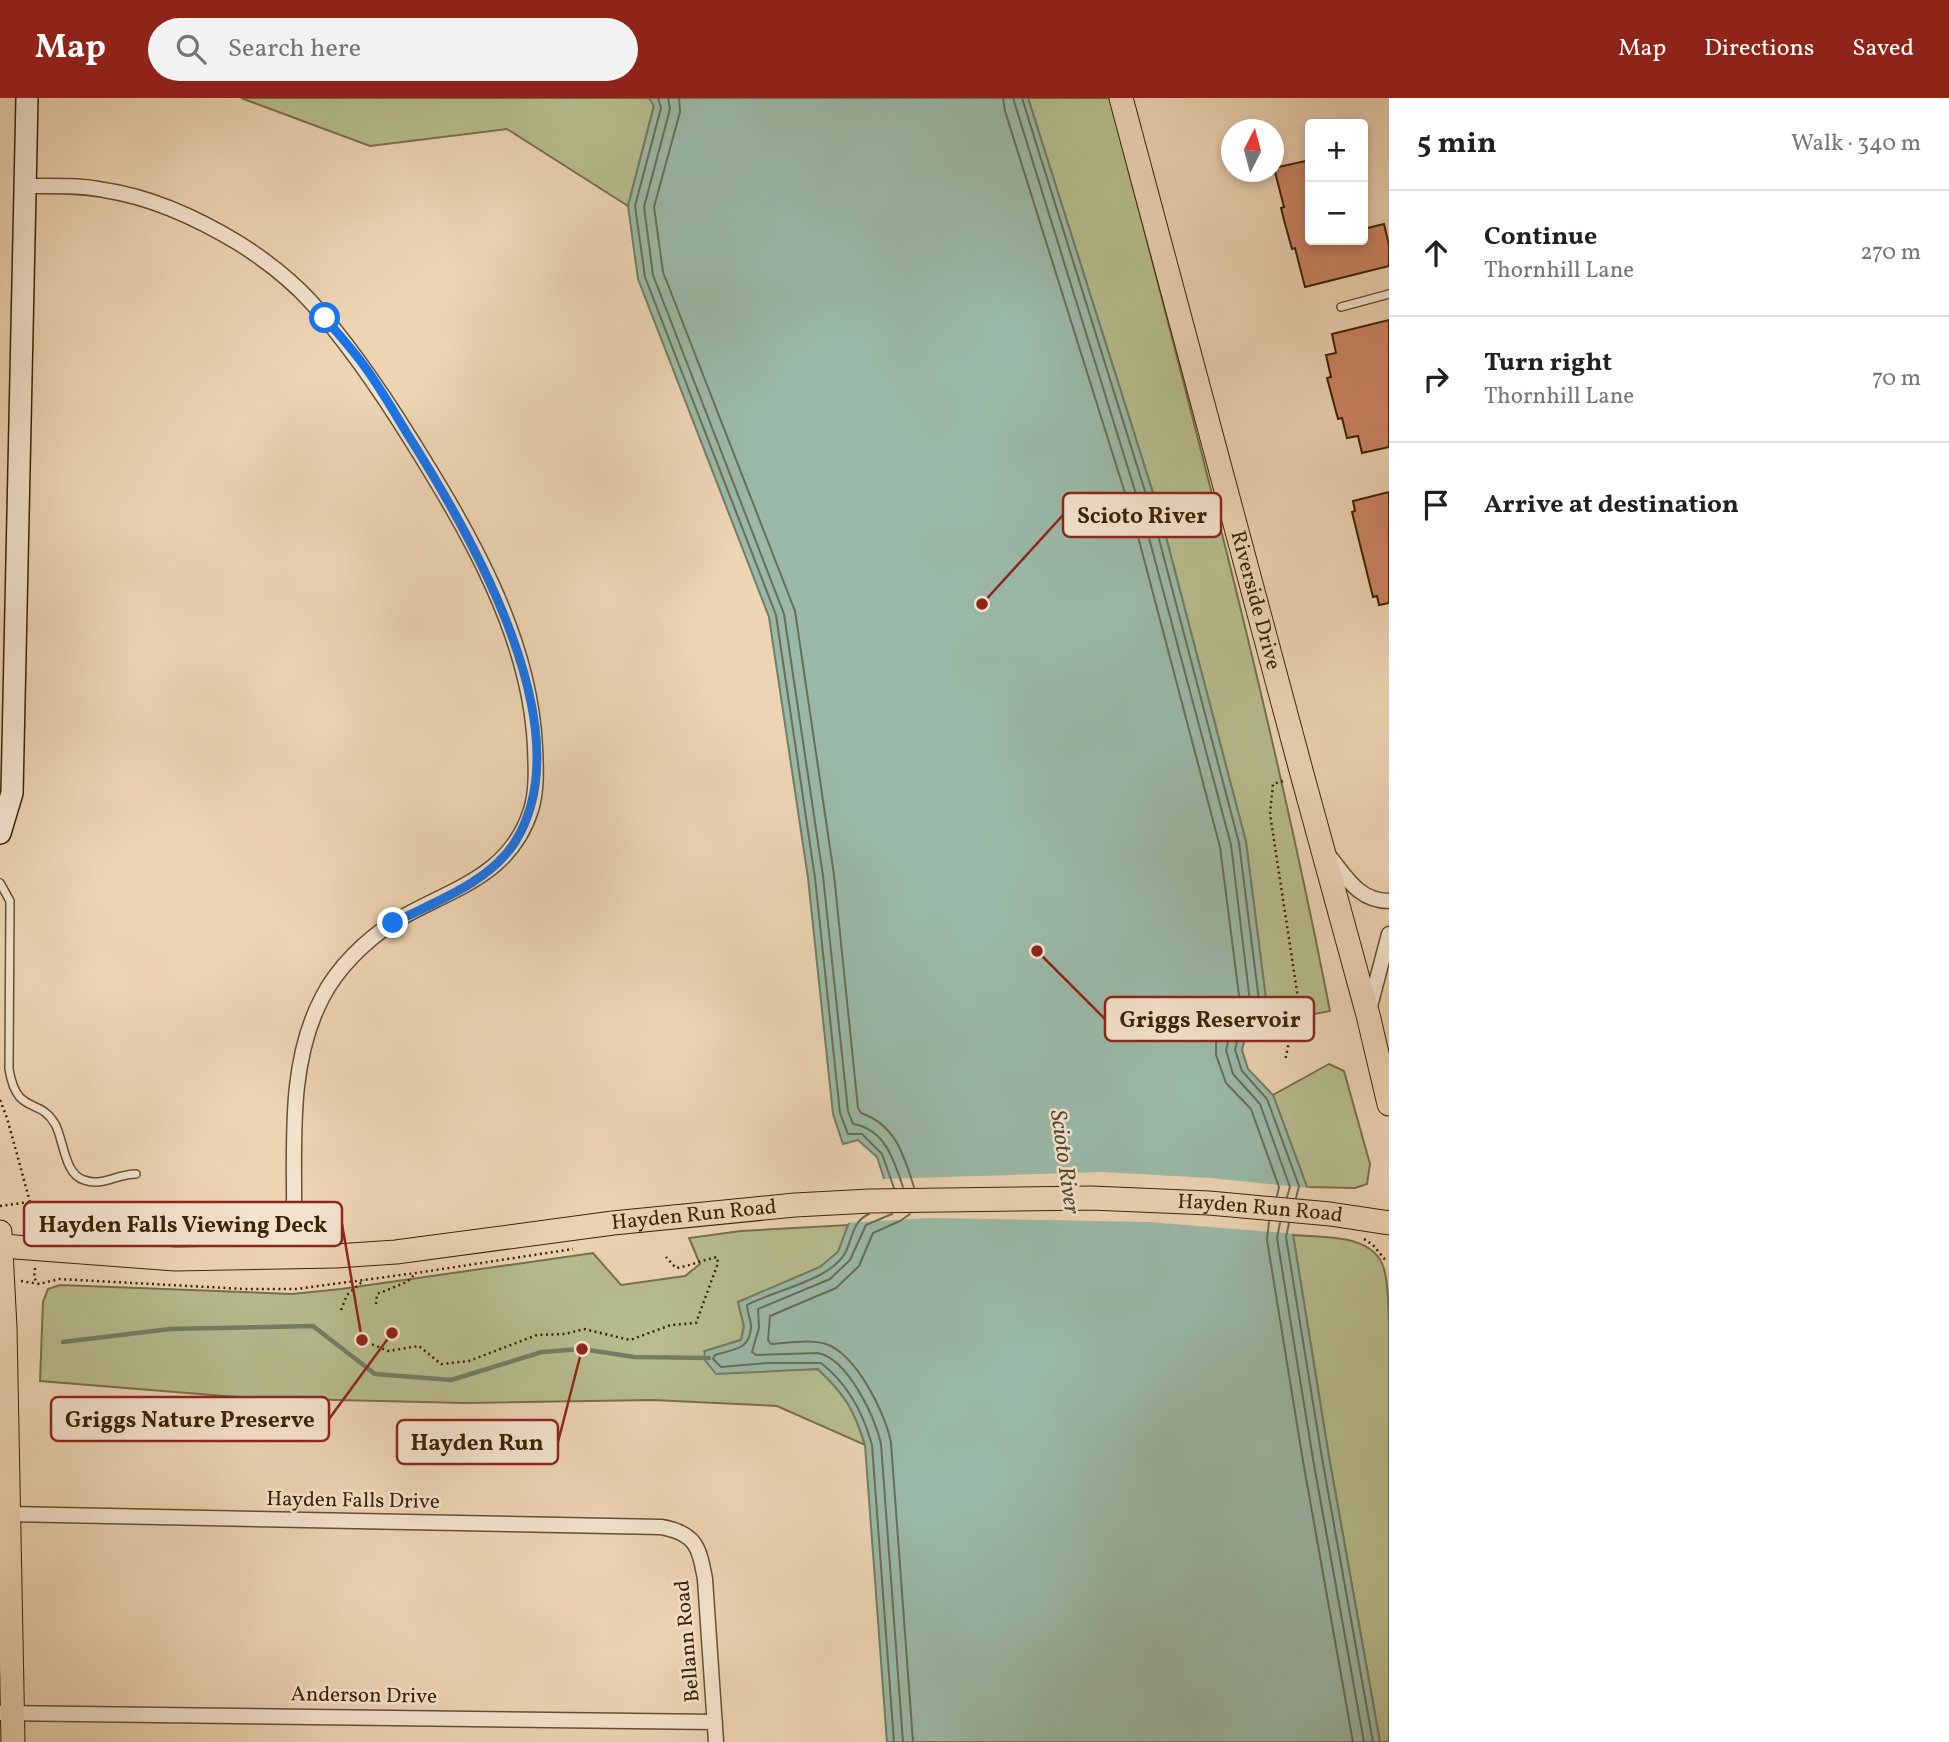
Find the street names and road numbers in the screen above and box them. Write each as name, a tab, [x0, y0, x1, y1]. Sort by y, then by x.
street label: Riverside Drive	[1223, 527, 1288, 673]
street label: Hayden Run Road	[1177, 1187, 1345, 1230]
street label: Hayden Run Road	[610, 1192, 778, 1238]
street label: Hayden Falls Drive	[266, 1485, 440, 1517]
street label: Bellann Road	[668, 1579, 708, 1703]
street label: Anderson Drive	[291, 1680, 437, 1712]

